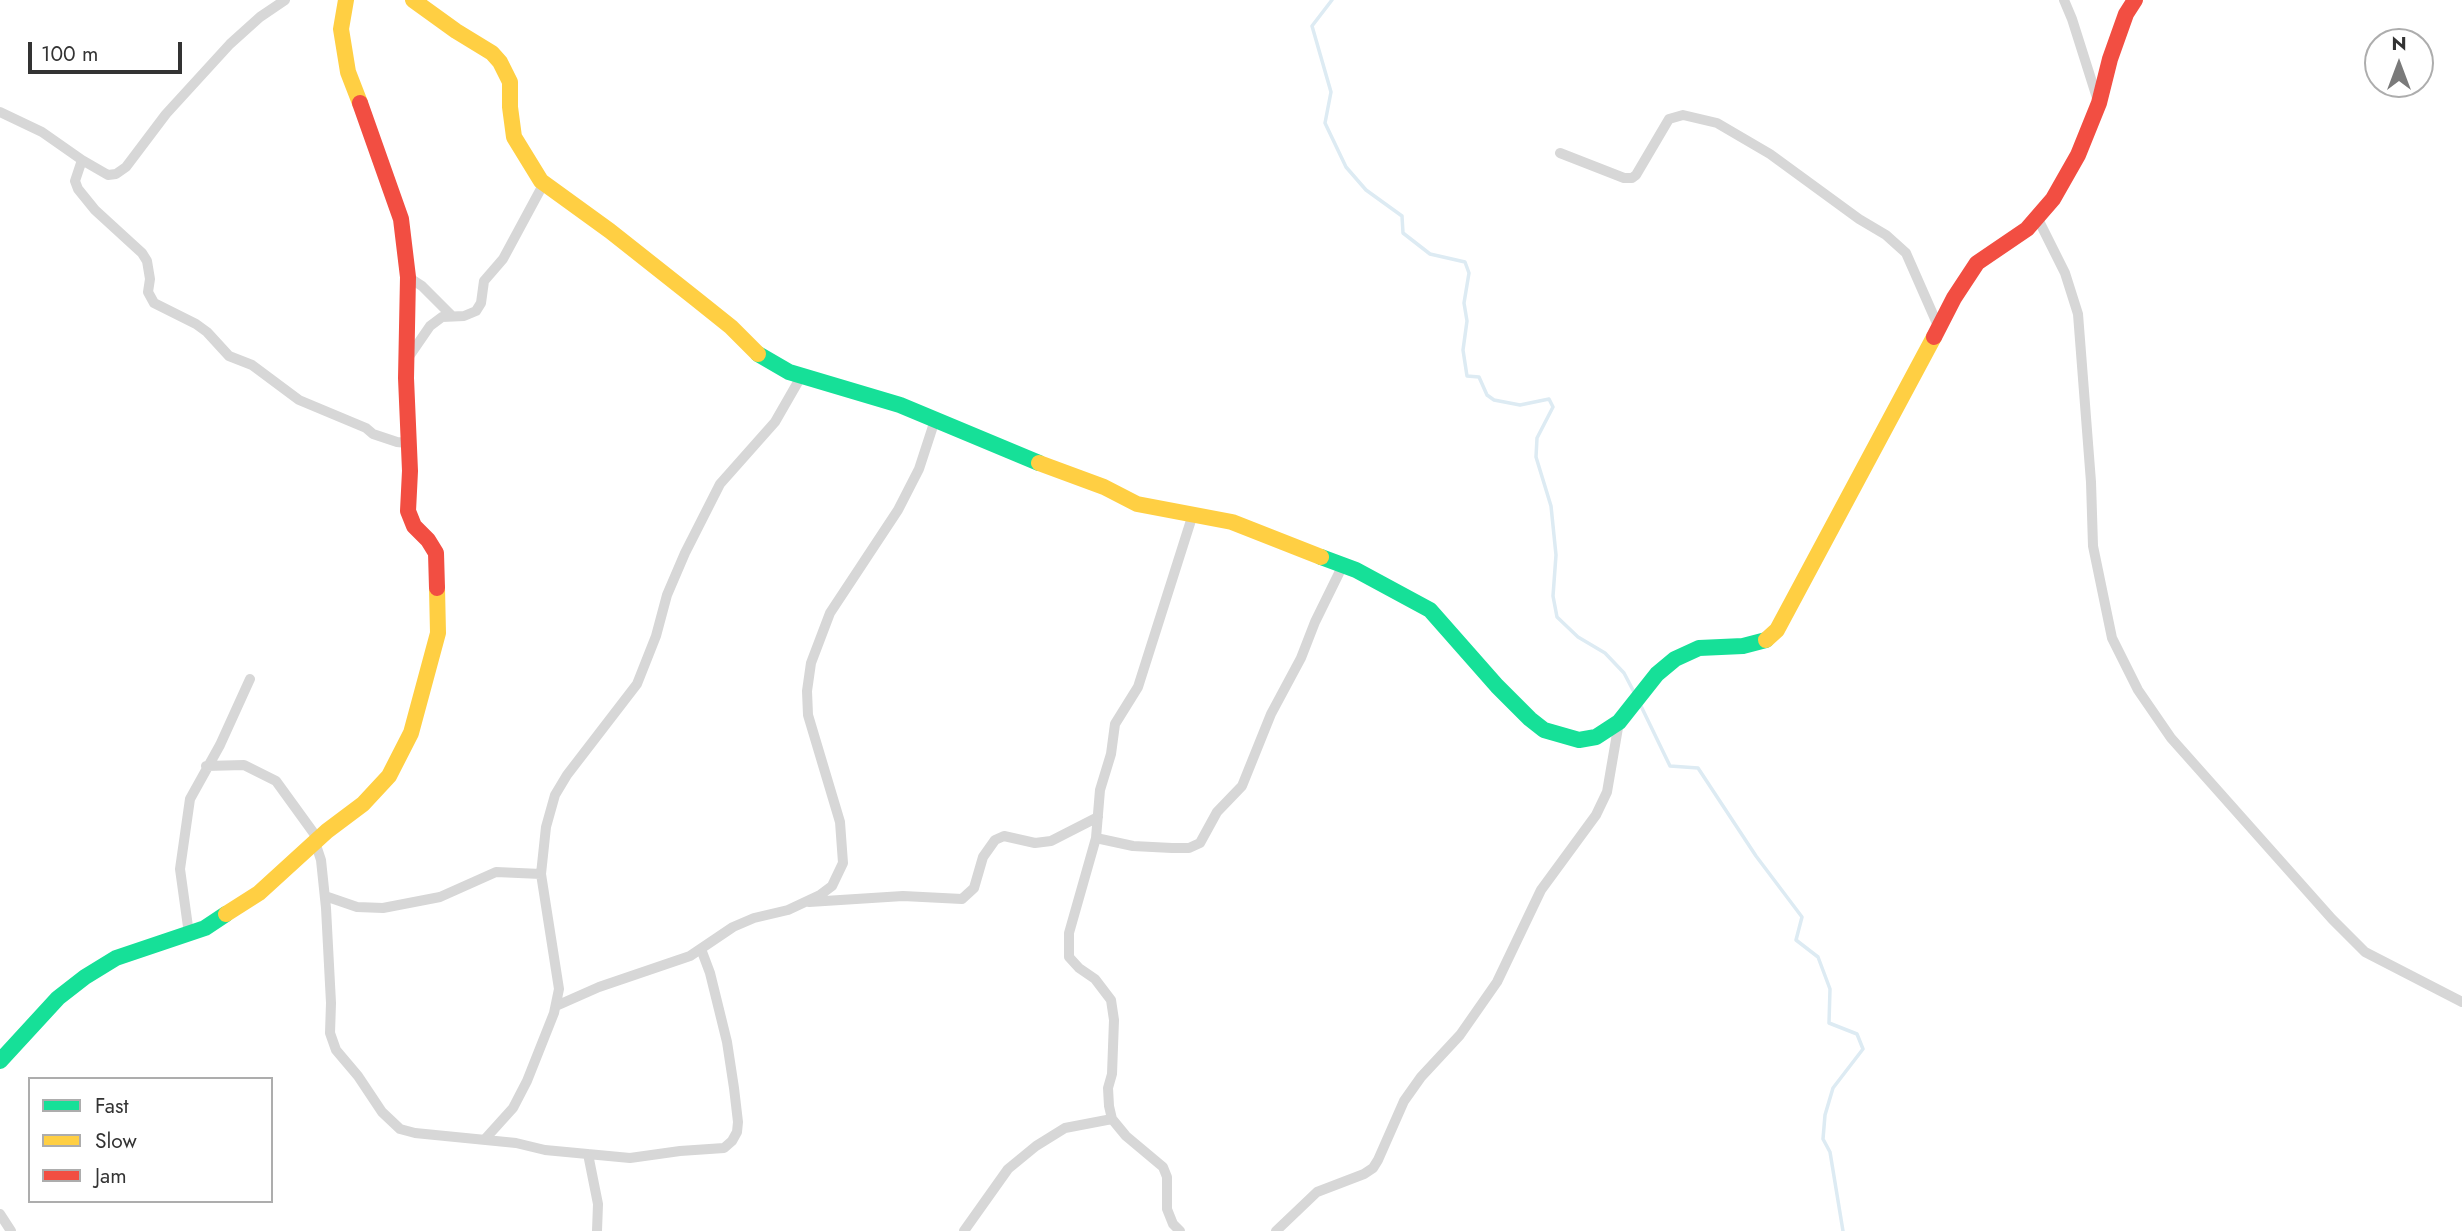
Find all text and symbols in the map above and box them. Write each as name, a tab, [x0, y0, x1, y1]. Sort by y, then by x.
scale bar	[32, 28, 186, 72]
north arrow	[2364, 28, 2434, 98]
text: N	[2391, 30, 2407, 57]
text: 100 m	[41, 39, 98, 69]
legend	[28, 1077, 273, 1203]
text: Fast	[95, 1091, 128, 1121]
text: Slow	[95, 1126, 137, 1156]
text: Jam	[95, 1161, 127, 1191]

